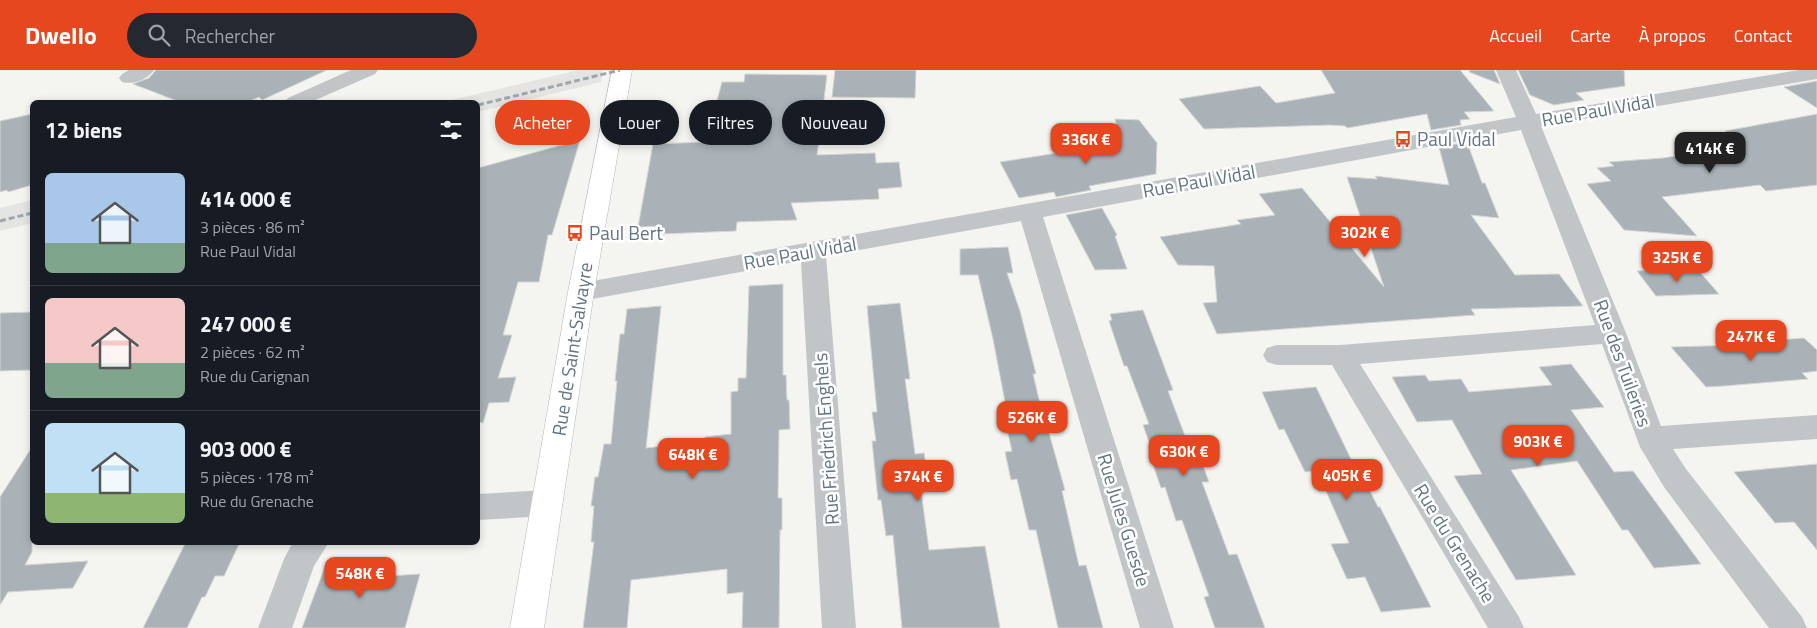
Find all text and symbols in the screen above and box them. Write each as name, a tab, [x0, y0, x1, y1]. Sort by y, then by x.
search box	[127, 13, 477, 58]
text: Dwello	[25, 17, 97, 53]
icon: search	[145, 21, 173, 49]
text: Rechercher	[185, 21, 275, 50]
text: Accueil	[1489, 22, 1542, 49]
text: Carte	[1570, 22, 1611, 49]
text: À propos	[1639, 22, 1706, 49]
text: Contact	[1734, 22, 1792, 49]
street label: Rue Paul Vidal	[1539, 85, 1657, 134]
chip: Acheter	[495, 100, 590, 145]
chip: Louer	[600, 100, 679, 145]
chip: Filtres	[689, 100, 772, 145]
chip: Nouveau	[782, 100, 885, 145]
text: 12 biens	[45, 114, 122, 146]
icon: filters	[437, 116, 465, 144]
pin: 336K €	[1045, 122, 1127, 165]
place label: Paul Vidal	[1417, 124, 1496, 153]
text: 336K €	[1062, 127, 1110, 151]
bus stop icon: Paul Vidal	[1393, 129, 1413, 149]
pin: 414K €	[1669, 132, 1751, 174]
text: 414K €	[1686, 136, 1734, 160]
street label: Rue Paul Vidal	[1140, 156, 1258, 205]
text: 414 000 €	[200, 183, 292, 215]
icon: home	[85, 193, 145, 253]
text: 3 pièces · 86 m²	[200, 215, 305, 239]
pin: 302K €	[1324, 216, 1406, 258]
place label: Paul Bert	[589, 218, 663, 247]
text: 302K €	[1341, 220, 1389, 244]
bus stop icon: Paul Bert	[565, 223, 585, 243]
street label: Rue Paul Vidal	[741, 228, 859, 277]
text: Rue Paul Vidal	[200, 239, 296, 263]
pin: 325K €	[1636, 240, 1718, 283]
text: 325K €	[1653, 245, 1701, 269]
street label: Rue de Saint-Salvayre	[543, 260, 600, 438]
street label: Rue des Tuileries	[1587, 295, 1660, 431]
text: 247 000 €	[200, 308, 292, 340]
icon: home	[85, 318, 145, 378]
pin: 247K €	[1710, 320, 1792, 362]
text: 247K €	[1727, 324, 1775, 348]
text: 2 pièces · 62 m²	[200, 340, 305, 364]
street label: Rue Friedrich Enghels	[805, 352, 846, 526]
text: Rue du Carignan	[200, 364, 310, 388]
pin: 526K €	[991, 400, 1073, 443]
text: 526K €	[1008, 405, 1056, 429]
pin: 903K €	[1497, 424, 1579, 467]
text: 903K €	[1514, 429, 1562, 453]
text: 903 000 €	[200, 433, 292, 465]
pin: 630K €	[1143, 434, 1225, 477]
pin: 648K €	[652, 438, 734, 480]
text: 630K €	[1160, 439, 1208, 463]
text: 648K €	[669, 442, 717, 466]
icon: home	[85, 443, 145, 503]
street label: Rue Jules Guesde	[1090, 450, 1159, 590]
pin: 405K €	[1306, 458, 1388, 501]
pin: 374K €	[877, 460, 959, 502]
text: 405K €	[1323, 463, 1371, 487]
text: 374K €	[894, 464, 942, 488]
text: 5 pièces · 178 m²	[200, 465, 314, 489]
street label: Rue du Grenache	[1407, 478, 1504, 608]
text: Rue du Grenache	[200, 489, 314, 513]
pin: 548K €	[319, 556, 401, 599]
text: 548K €	[336, 561, 384, 585]

